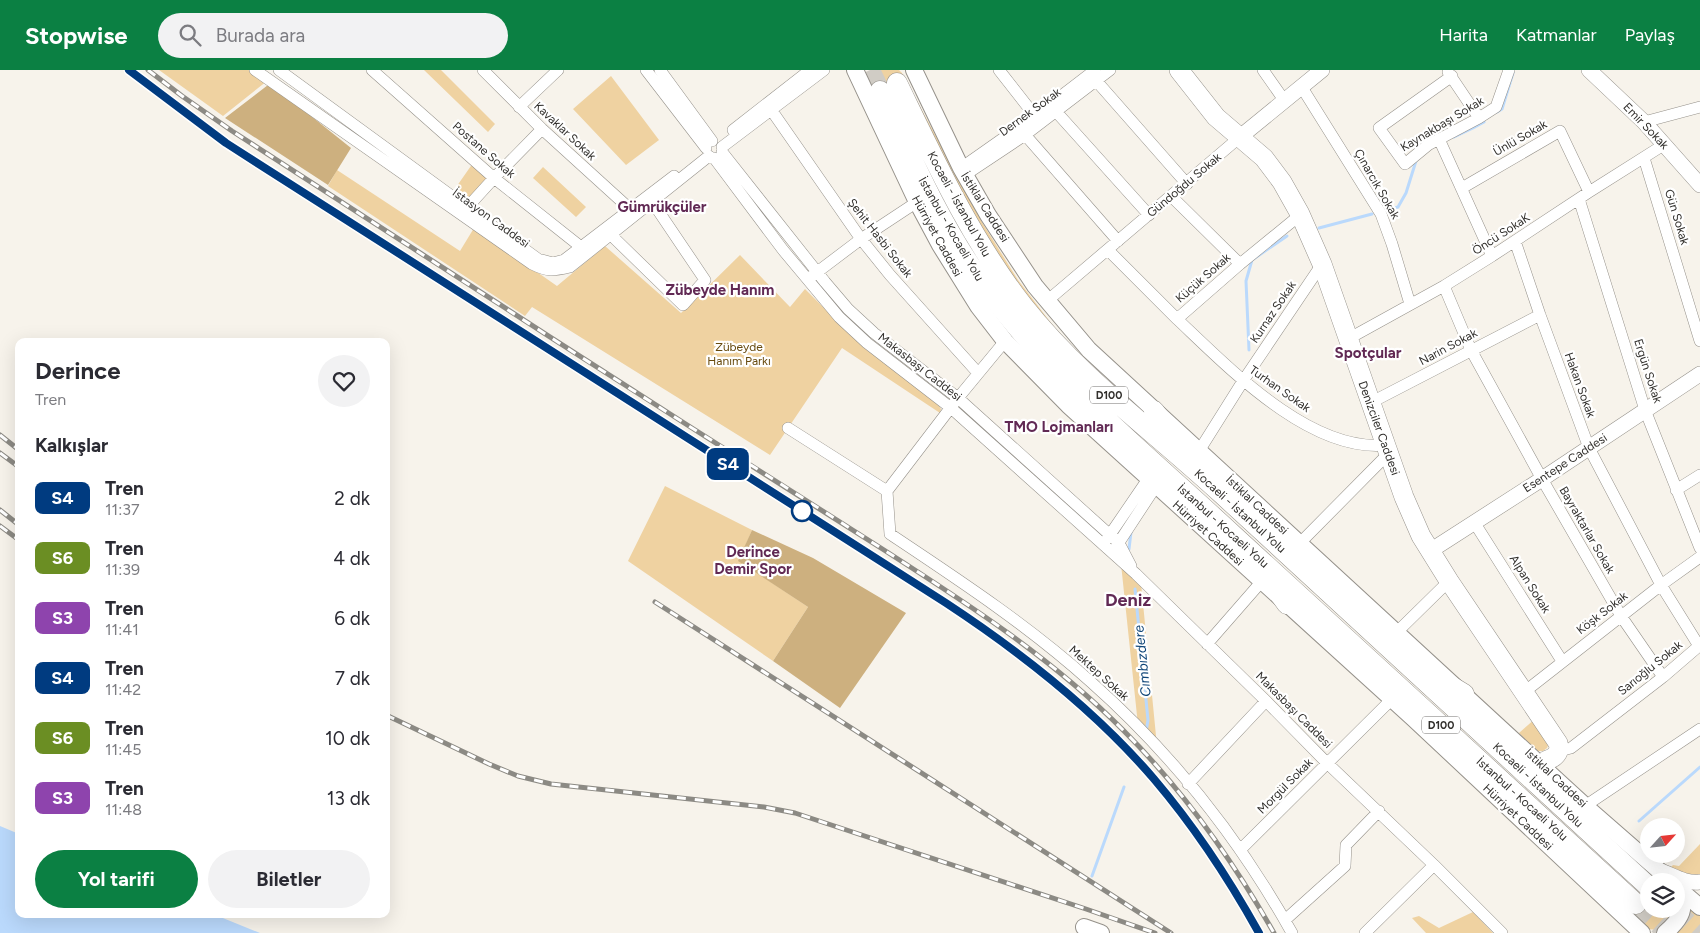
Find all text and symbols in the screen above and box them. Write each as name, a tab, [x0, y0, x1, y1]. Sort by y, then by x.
search box	[158, 13, 508, 58]
text: Stopwise	[25, 21, 128, 50]
icon: search	[176, 21, 204, 49]
text: Burada ara	[216, 24, 305, 47]
text: Harita	[1439, 24, 1488, 46]
text: Katmanlar	[1516, 24, 1597, 46]
text: Paylaş	[1625, 24, 1675, 46]
street label: Dernek Sokak	[996, 85, 1064, 139]
street label: Kaynakbaşı Sokak	[1398, 94, 1486, 154]
street label: Kavaklar Sokak	[531, 99, 599, 163]
street label: Emir Sokak	[1620, 100, 1672, 152]
street label: Ünlü Sokak	[1491, 117, 1549, 159]
street label: Postane Sokak	[450, 119, 518, 181]
street label: Çınarcık Sokak	[1351, 147, 1403, 222]
street label: Kocaeli - İstanbul Yolu	[924, 149, 994, 259]
street label: Gündoğdu Sokak	[1144, 150, 1224, 220]
street label: İstiklal Caddesi	[958, 169, 1012, 245]
street label: İstanbul - Kocaeli Yolu	[915, 174, 987, 284]
street label: İstasyon Caddesi	[450, 185, 532, 251]
street label: Gün Sokak	[1662, 187, 1692, 247]
street label: Hürriyet Caddesi	[909, 193, 965, 279]
street label: Şehit Hasbi Sokak	[845, 196, 915, 280]
district label: Gümrükçüler	[617, 198, 707, 216]
street label: Öncü SokaK	[1470, 210, 1533, 258]
street label: Küçük Sokak	[1173, 250, 1233, 306]
street label: Kurnaz Sokak	[1247, 278, 1299, 346]
district label: Zübeyde Hanım	[666, 281, 774, 299]
street label: Narin Sokak	[1417, 326, 1480, 368]
street label: Makasbaşı Caddesi	[876, 330, 964, 404]
street label: Ergün Sokak	[1631, 337, 1665, 405]
park label: Zübeyde Hanım Parkı	[707, 340, 771, 368]
district label: Spotçular	[1335, 344, 1402, 362]
street label: Hakan Sokak	[1562, 350, 1598, 420]
button: heart	[318, 355, 370, 407]
text: Derince	[35, 356, 121, 385]
street label: Turhan Sokak	[1247, 363, 1313, 415]
street label: Denizciler Caddesi	[1355, 379, 1403, 477]
road number: D100	[1090, 386, 1128, 404]
text: Tren	[35, 390, 66, 409]
district label: TMO Lojmanları	[1004, 418, 1114, 436]
street label: Esentepe Caddesi	[1520, 431, 1610, 495]
text: Kalkışlar	[35, 434, 108, 457]
line badge: S4	[706, 448, 750, 480]
text: S4	[717, 453, 739, 475]
street label: Kocaeli - İstanbul Yolu	[1191, 466, 1289, 556]
street label: İstiklal Caddesi	[1223, 473, 1291, 537]
text: Tren	[105, 477, 144, 500]
street label: İstanbul - Kocaeli Yolu	[1174, 481, 1272, 571]
street label: Bayraktarlar Sokak	[1556, 484, 1618, 576]
text: S4	[51, 487, 74, 509]
text: 2 dk	[334, 487, 370, 510]
street label: Hürriyet Caddesi	[1170, 497, 1246, 569]
text: 11:37	[105, 500, 140, 519]
unlabelled marker	[791, 500, 813, 522]
text: Tren	[105, 537, 144, 560]
district label: Derince Demir Spor	[714, 543, 792, 578]
text: S6	[52, 547, 73, 569]
text: 4 dk	[333, 547, 370, 570]
street label: Alpan Sokak	[1507, 552, 1553, 616]
text: 11:39	[105, 560, 140, 579]
district label: Deniz	[1105, 589, 1151, 611]
street label: Köşk Sokak	[1574, 589, 1630, 637]
text: Tren	[105, 597, 144, 620]
text: S3	[52, 607, 73, 629]
text: 6 dk	[334, 607, 370, 630]
text: 11:41	[105, 620, 139, 639]
water label: Cımbızdere	[1130, 624, 1155, 698]
street label: Sarıoğlu Sokak	[1615, 638, 1685, 698]
street label: Mektep Sokak	[1066, 643, 1132, 704]
text: Tren	[105, 657, 144, 680]
text: S4	[51, 667, 74, 689]
text: 7 dk	[335, 667, 370, 690]
street label: Makasbaşı Caddesi	[1253, 669, 1335, 751]
text: 11:42	[105, 680, 141, 699]
road number: D100	[1422, 716, 1460, 734]
text: Tren	[105, 717, 144, 740]
text: S6	[52, 727, 73, 749]
text: 10 dk	[325, 727, 370, 750]
text: 11:45	[105, 740, 141, 759]
street label: Kocaeli - İstanbul Yolu	[1490, 740, 1586, 830]
street label: İstiklal Caddesi	[1522, 746, 1590, 810]
street label: İstanbul - Kocaeli Yolu	[1473, 754, 1571, 844]
street label: Morgül Sokak	[1254, 755, 1316, 817]
text: Tren	[105, 777, 144, 800]
street label: Hürriyet Caddesi	[1480, 781, 1556, 853]
text: S3	[52, 787, 73, 809]
text: 13 dk	[327, 787, 370, 810]
text: 11:48	[105, 800, 142, 819]
north arrow	[1640, 818, 1685, 862]
map controls	[1640, 818, 1685, 918]
button: Yol tarifi	[35, 850, 198, 908]
button: Biletler	[208, 850, 370, 908]
button: layers	[1640, 873, 1685, 918]

